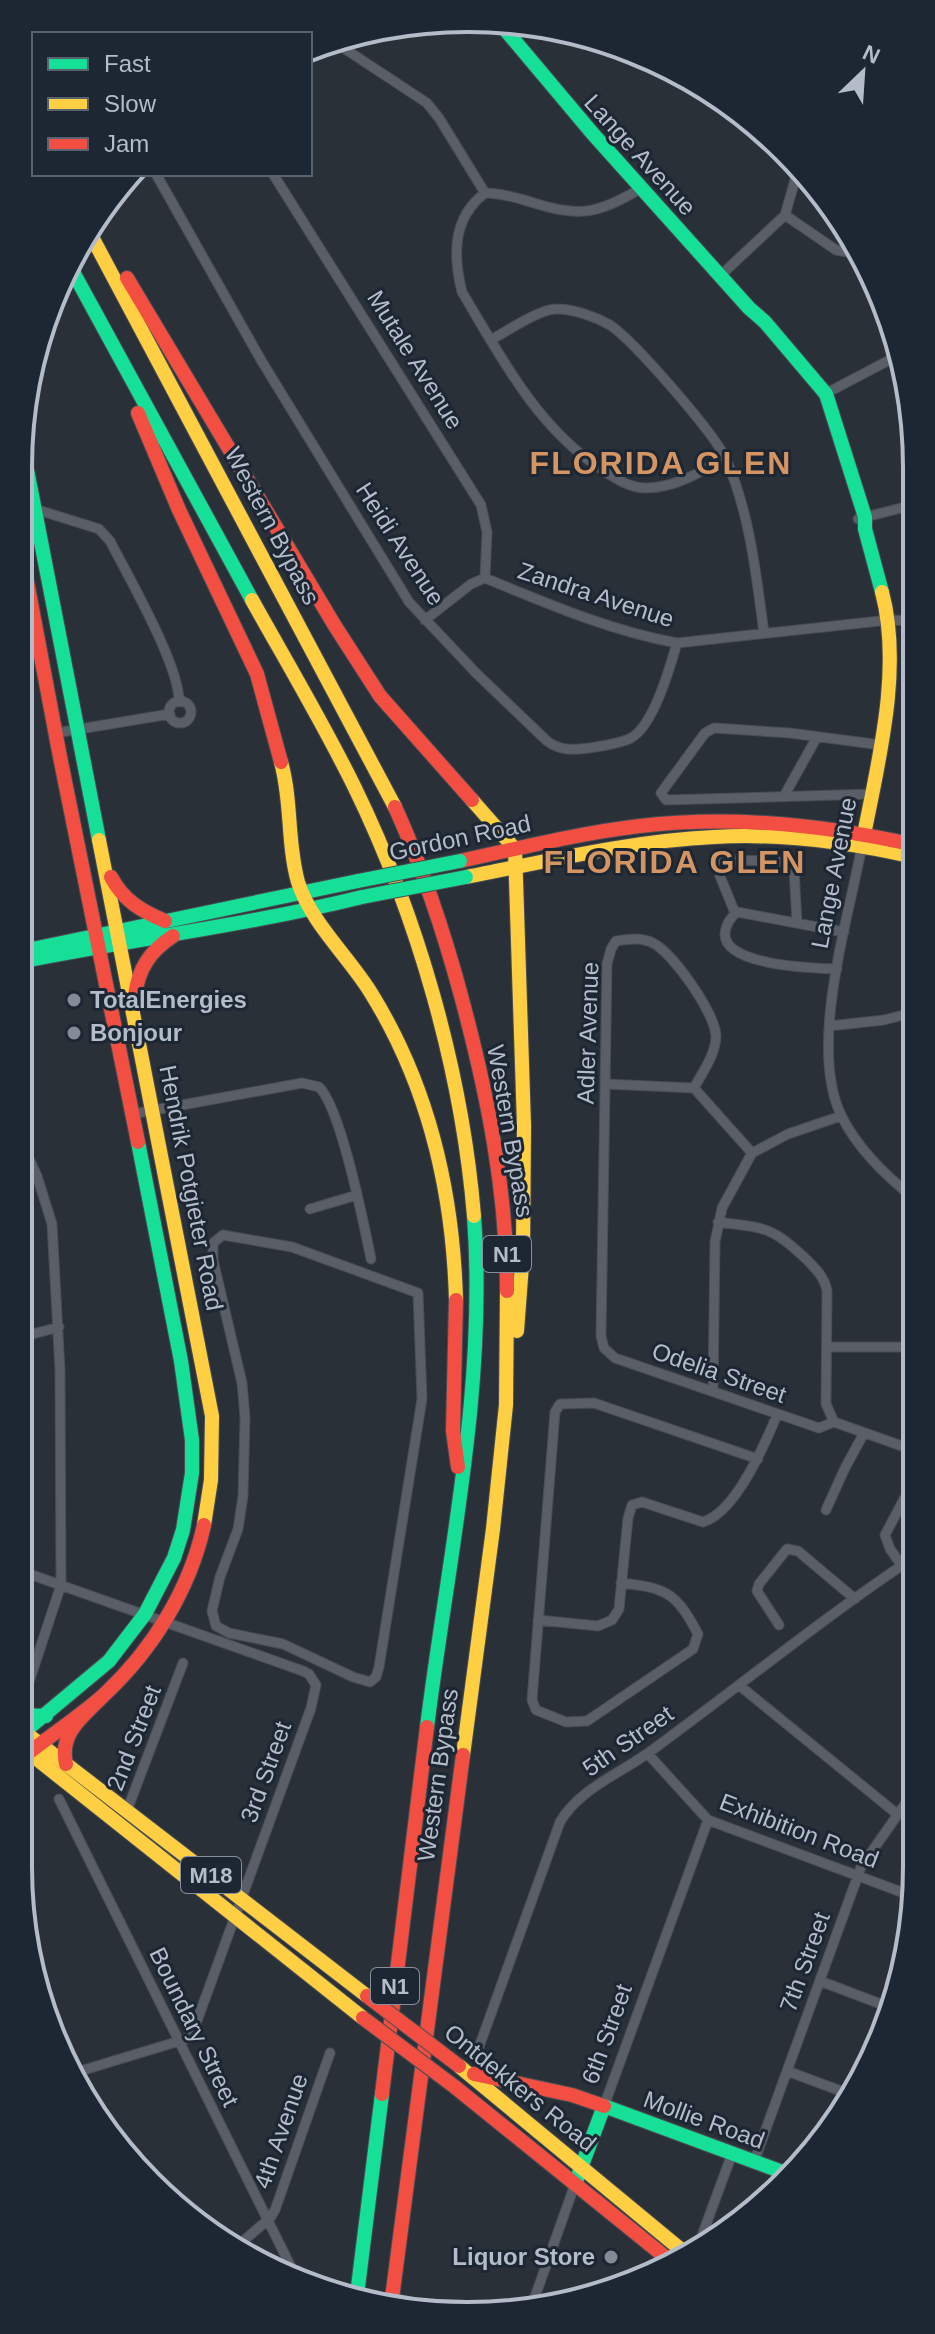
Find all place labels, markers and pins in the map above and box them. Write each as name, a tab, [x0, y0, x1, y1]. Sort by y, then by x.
place label: TotalEnergies	[90, 986, 247, 1013]
marker: TotalEnergies	[65, 991, 83, 1009]
place label: Bonjour	[90, 1019, 182, 1046]
marker: Bonjour	[65, 1024, 83, 1042]
place label: Liquor Store	[452, 2243, 595, 2270]
marker: Liquor Store	[602, 2248, 620, 2266]

